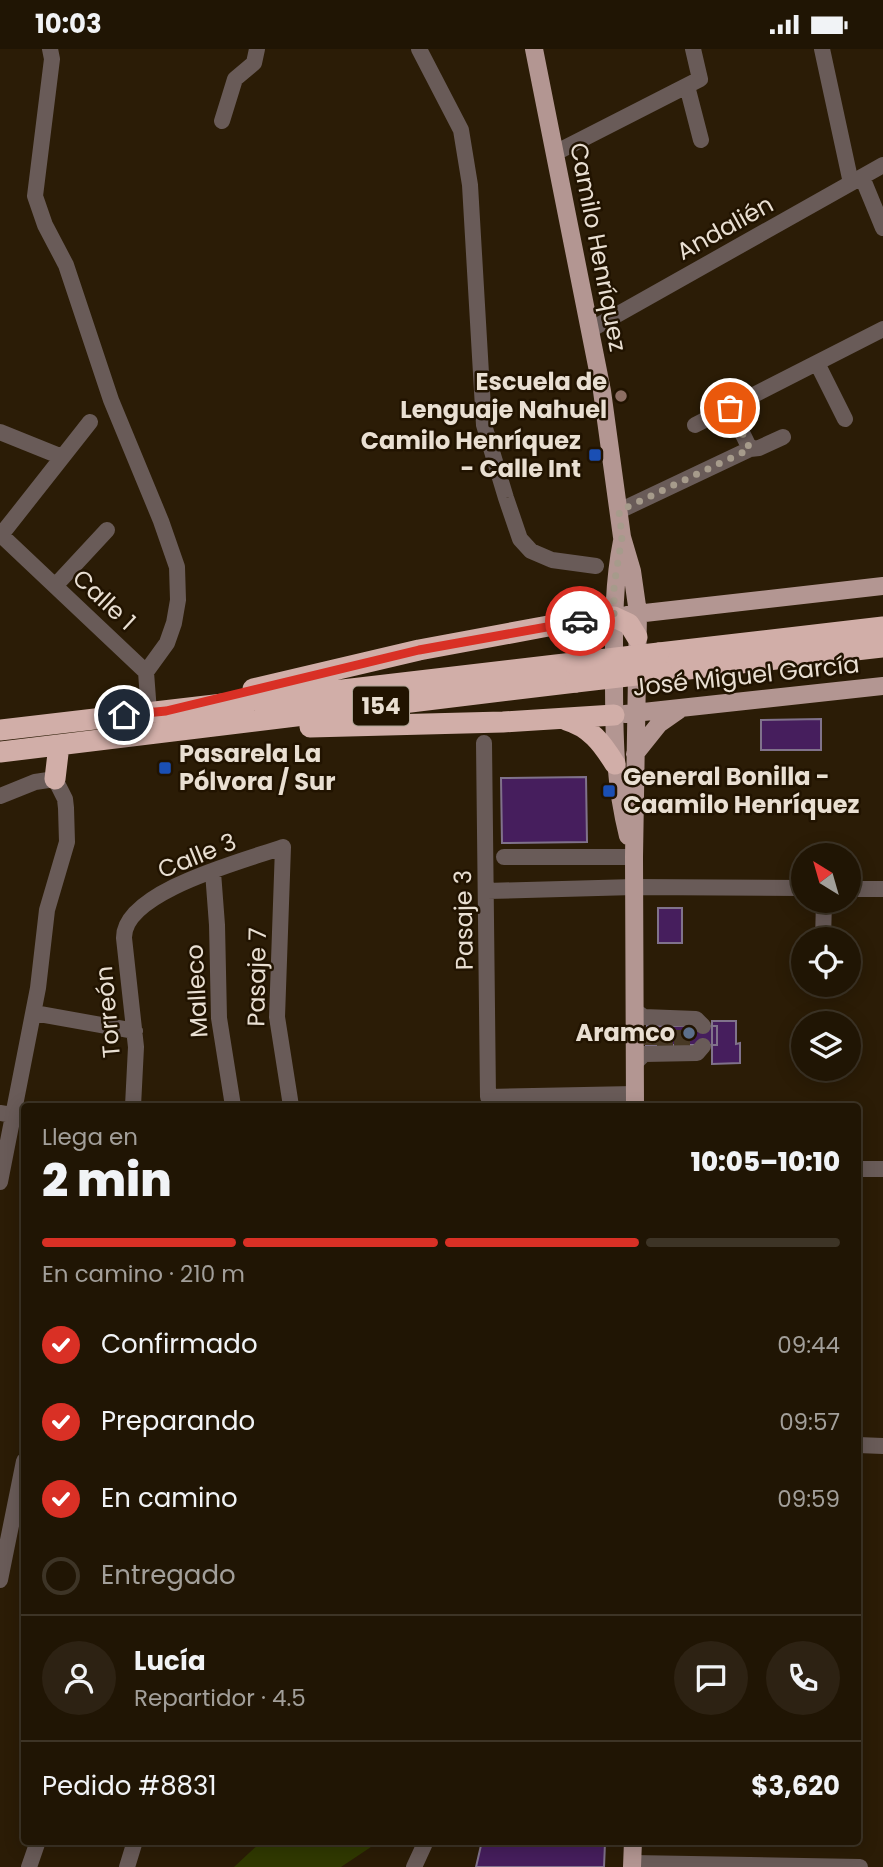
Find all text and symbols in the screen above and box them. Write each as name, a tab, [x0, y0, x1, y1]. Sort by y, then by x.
text: 10:03	[35, 6, 102, 42]
street label: Camilo Henríquez	[562, 140, 635, 354]
street label: Andalién	[670, 187, 779, 268]
place label: Escuela de Lenguaje Nahuel	[400, 365, 607, 426]
pin	[700, 378, 760, 438]
marker: Escuela de Lenguaje Nahuel	[613, 388, 629, 404]
icon: bag	[711, 389, 749, 427]
place label: Camilo Henríquez - Calle Int	[361, 424, 581, 485]
marker: Camilo Henríquez - Calle Int	[587, 447, 603, 463]
street label: Calle 1	[65, 562, 143, 637]
courier	[545, 586, 615, 656]
icon: car	[561, 602, 599, 640]
street label: José Miguel García	[631, 647, 861, 704]
pin	[94, 685, 154, 745]
road number: 154	[353, 687, 409, 726]
icon: home	[105, 696, 143, 734]
place label: Pasarela La Pólvora / Sur	[179, 737, 335, 798]
marker: Pasarela La Pólvora / Sur	[157, 760, 173, 776]
place label: General Bonilla - Caamilo Henríquez	[623, 760, 860, 821]
marker: General Bonilla - Caamilo Henríquez	[601, 783, 617, 799]
street label: Calle 3	[153, 825, 241, 886]
north arrow	[791, 843, 861, 913]
map controls	[791, 843, 861, 1081]
street label: Pasaje 3	[446, 870, 481, 970]
street label: Pasaje 7	[239, 927, 274, 1027]
button: locate	[791, 927, 861, 997]
street label: Malleco	[178, 943, 215, 1039]
street label: Torreón	[87, 965, 128, 1059]
button: layers	[791, 1011, 861, 1081]
place label: Aramco	[576, 1016, 675, 1049]
marker: Aramco	[681, 1025, 697, 1041]
text: Llega en	[42, 1121, 138, 1153]
text: 10:05–10:10	[691, 1144, 840, 1180]
text: 2 min	[42, 1148, 172, 1212]
text: En camino · 210 m	[42, 1258, 245, 1290]
icon: check	[42, 1326, 80, 1364]
text: Confirmado	[101, 1326, 258, 1362]
text: 09:44	[777, 1329, 840, 1361]
icon: check	[42, 1403, 80, 1441]
text: Preparando	[101, 1403, 255, 1439]
text: 09:57	[779, 1406, 840, 1438]
icon: check	[42, 1480, 80, 1518]
text: En camino	[101, 1480, 238, 1516]
text: 09:59	[777, 1483, 840, 1515]
text: Entregado	[101, 1557, 236, 1593]
button: person	[42, 1641, 116, 1715]
button: chat	[674, 1641, 748, 1715]
button: phone	[766, 1641, 840, 1715]
text: Lucía	[134, 1643, 206, 1679]
text: Repartidor · 4.5	[134, 1682, 306, 1714]
text: Pedido #8831	[42, 1768, 217, 1804]
text: $3,620	[751, 1768, 840, 1804]

